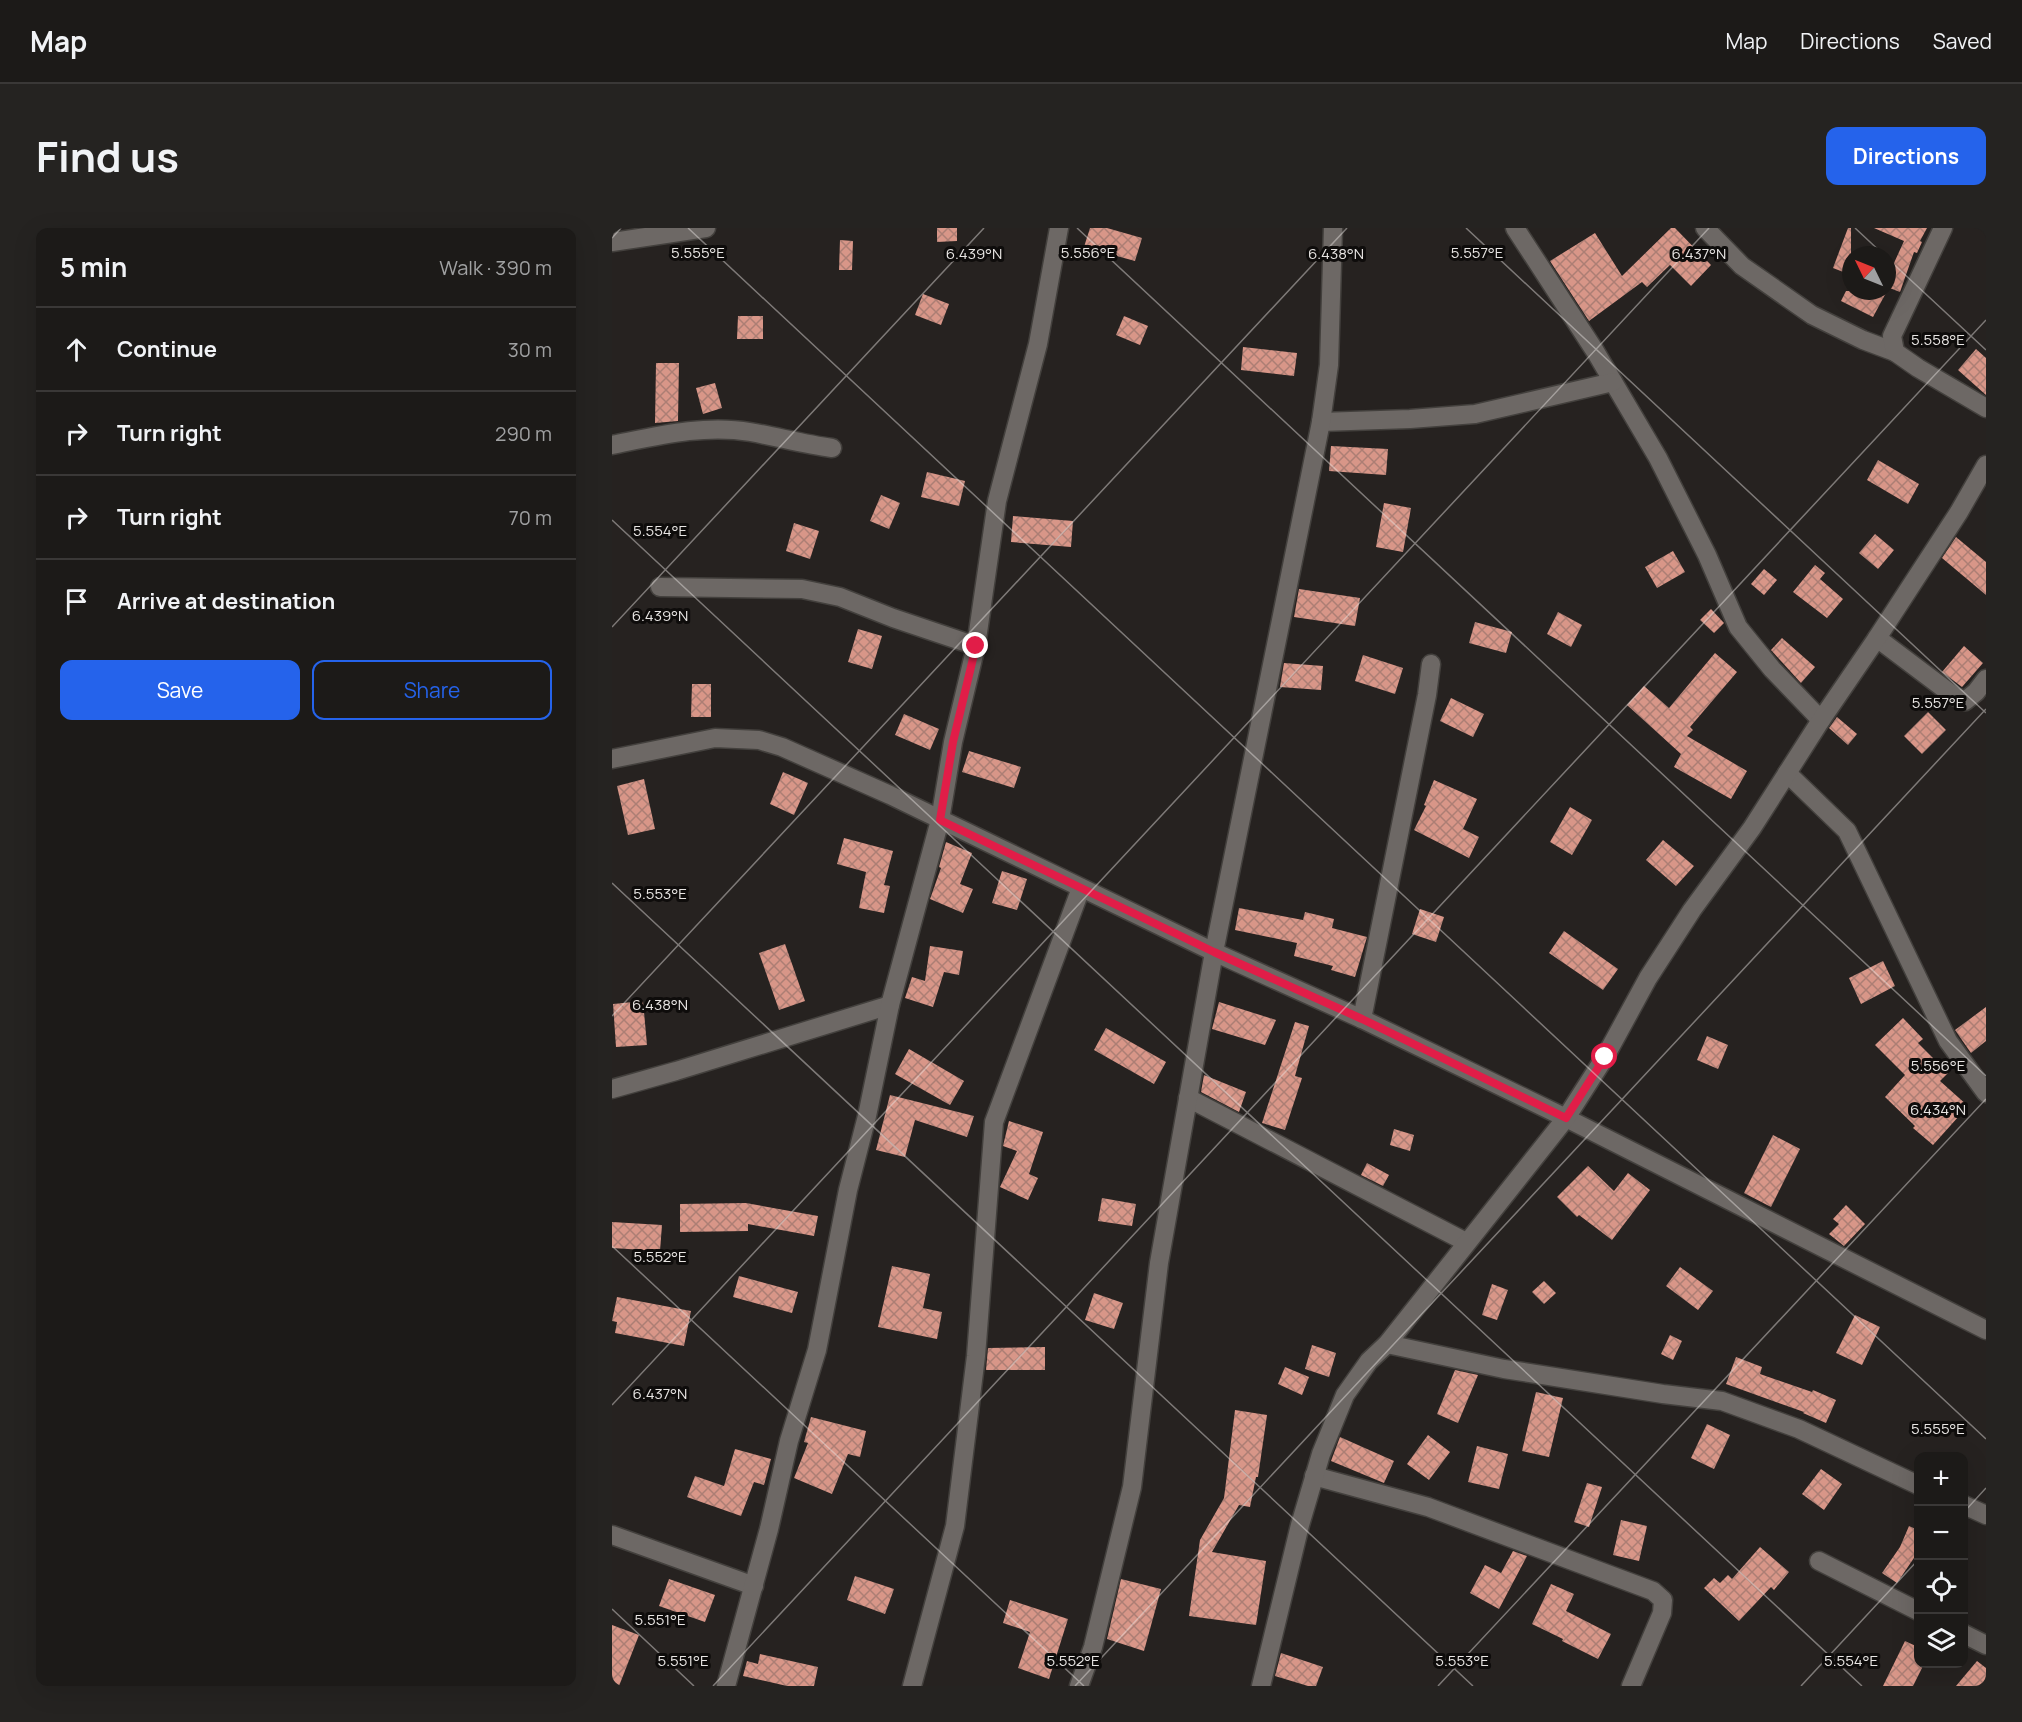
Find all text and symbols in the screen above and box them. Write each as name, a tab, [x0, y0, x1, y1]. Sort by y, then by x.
text: Map	[30, 22, 87, 60]
text: Map	[1726, 27, 1767, 55]
text: Directions	[1800, 27, 1900, 55]
text: Saved	[1933, 27, 1992, 55]
text: Find us	[36, 127, 179, 185]
button: Directions	[1826, 127, 1986, 185]
text: 5.555°E	[671, 242, 725, 263]
text: 5.556°E	[1061, 242, 1115, 263]
text: 5.557°E	[1451, 242, 1503, 263]
text: 6.439°N	[946, 243, 1002, 264]
text: 6.438°N	[1308, 243, 1364, 264]
text: 6.437°N	[1672, 243, 1726, 264]
north arrow	[1842, 246, 1896, 300]
text: 5 min	[60, 249, 127, 285]
text: Walk · 390 m	[439, 254, 552, 281]
text: 5.558°E	[1911, 329, 1965, 350]
icon: ahead	[60, 333, 93, 366]
text: Continue	[117, 334, 217, 364]
text: 30 m	[508, 336, 552, 363]
icon: right	[60, 417, 93, 450]
text: Turn right	[117, 418, 222, 448]
text: 290 m	[495, 420, 552, 447]
icon: right	[60, 501, 93, 534]
text: Turn right	[117, 502, 222, 532]
text: 70 m	[509, 504, 552, 531]
text: 5.554°E	[633, 520, 687, 541]
icon: arrive	[60, 585, 93, 618]
text: Arrive at destination	[117, 586, 335, 616]
text: 6.439°N	[632, 605, 688, 626]
route end	[962, 632, 988, 658]
button: Save	[60, 660, 300, 720]
button: Share	[312, 660, 552, 720]
text: 5.557°E	[1912, 692, 1964, 713]
text: 5.553°E	[633, 883, 687, 904]
text: 6.438°N	[632, 994, 688, 1015]
route start	[1591, 1043, 1617, 1069]
text: 5.556°E	[1911, 1055, 1965, 1076]
text: 6.434°N	[1910, 1099, 1966, 1120]
text: 5.552°E	[633, 1246, 687, 1267]
text: 6.437°N	[633, 1383, 687, 1404]
text: 5.555°E	[1911, 1418, 1965, 1439]
map controls	[1914, 1452, 1968, 1668]
button: +	[1914, 1452, 1968, 1506]
button: −	[1914, 1506, 1968, 1560]
button: locate	[1914, 1560, 1968, 1614]
text: 5.551°E	[635, 1609, 685, 1630]
button: layers	[1914, 1614, 1968, 1668]
text: 5.551°E	[658, 1650, 708, 1671]
text: 5.552°E	[1046, 1650, 1100, 1671]
text: 5.553°E	[1435, 1650, 1489, 1671]
text: 5.554°E	[1824, 1650, 1878, 1671]

